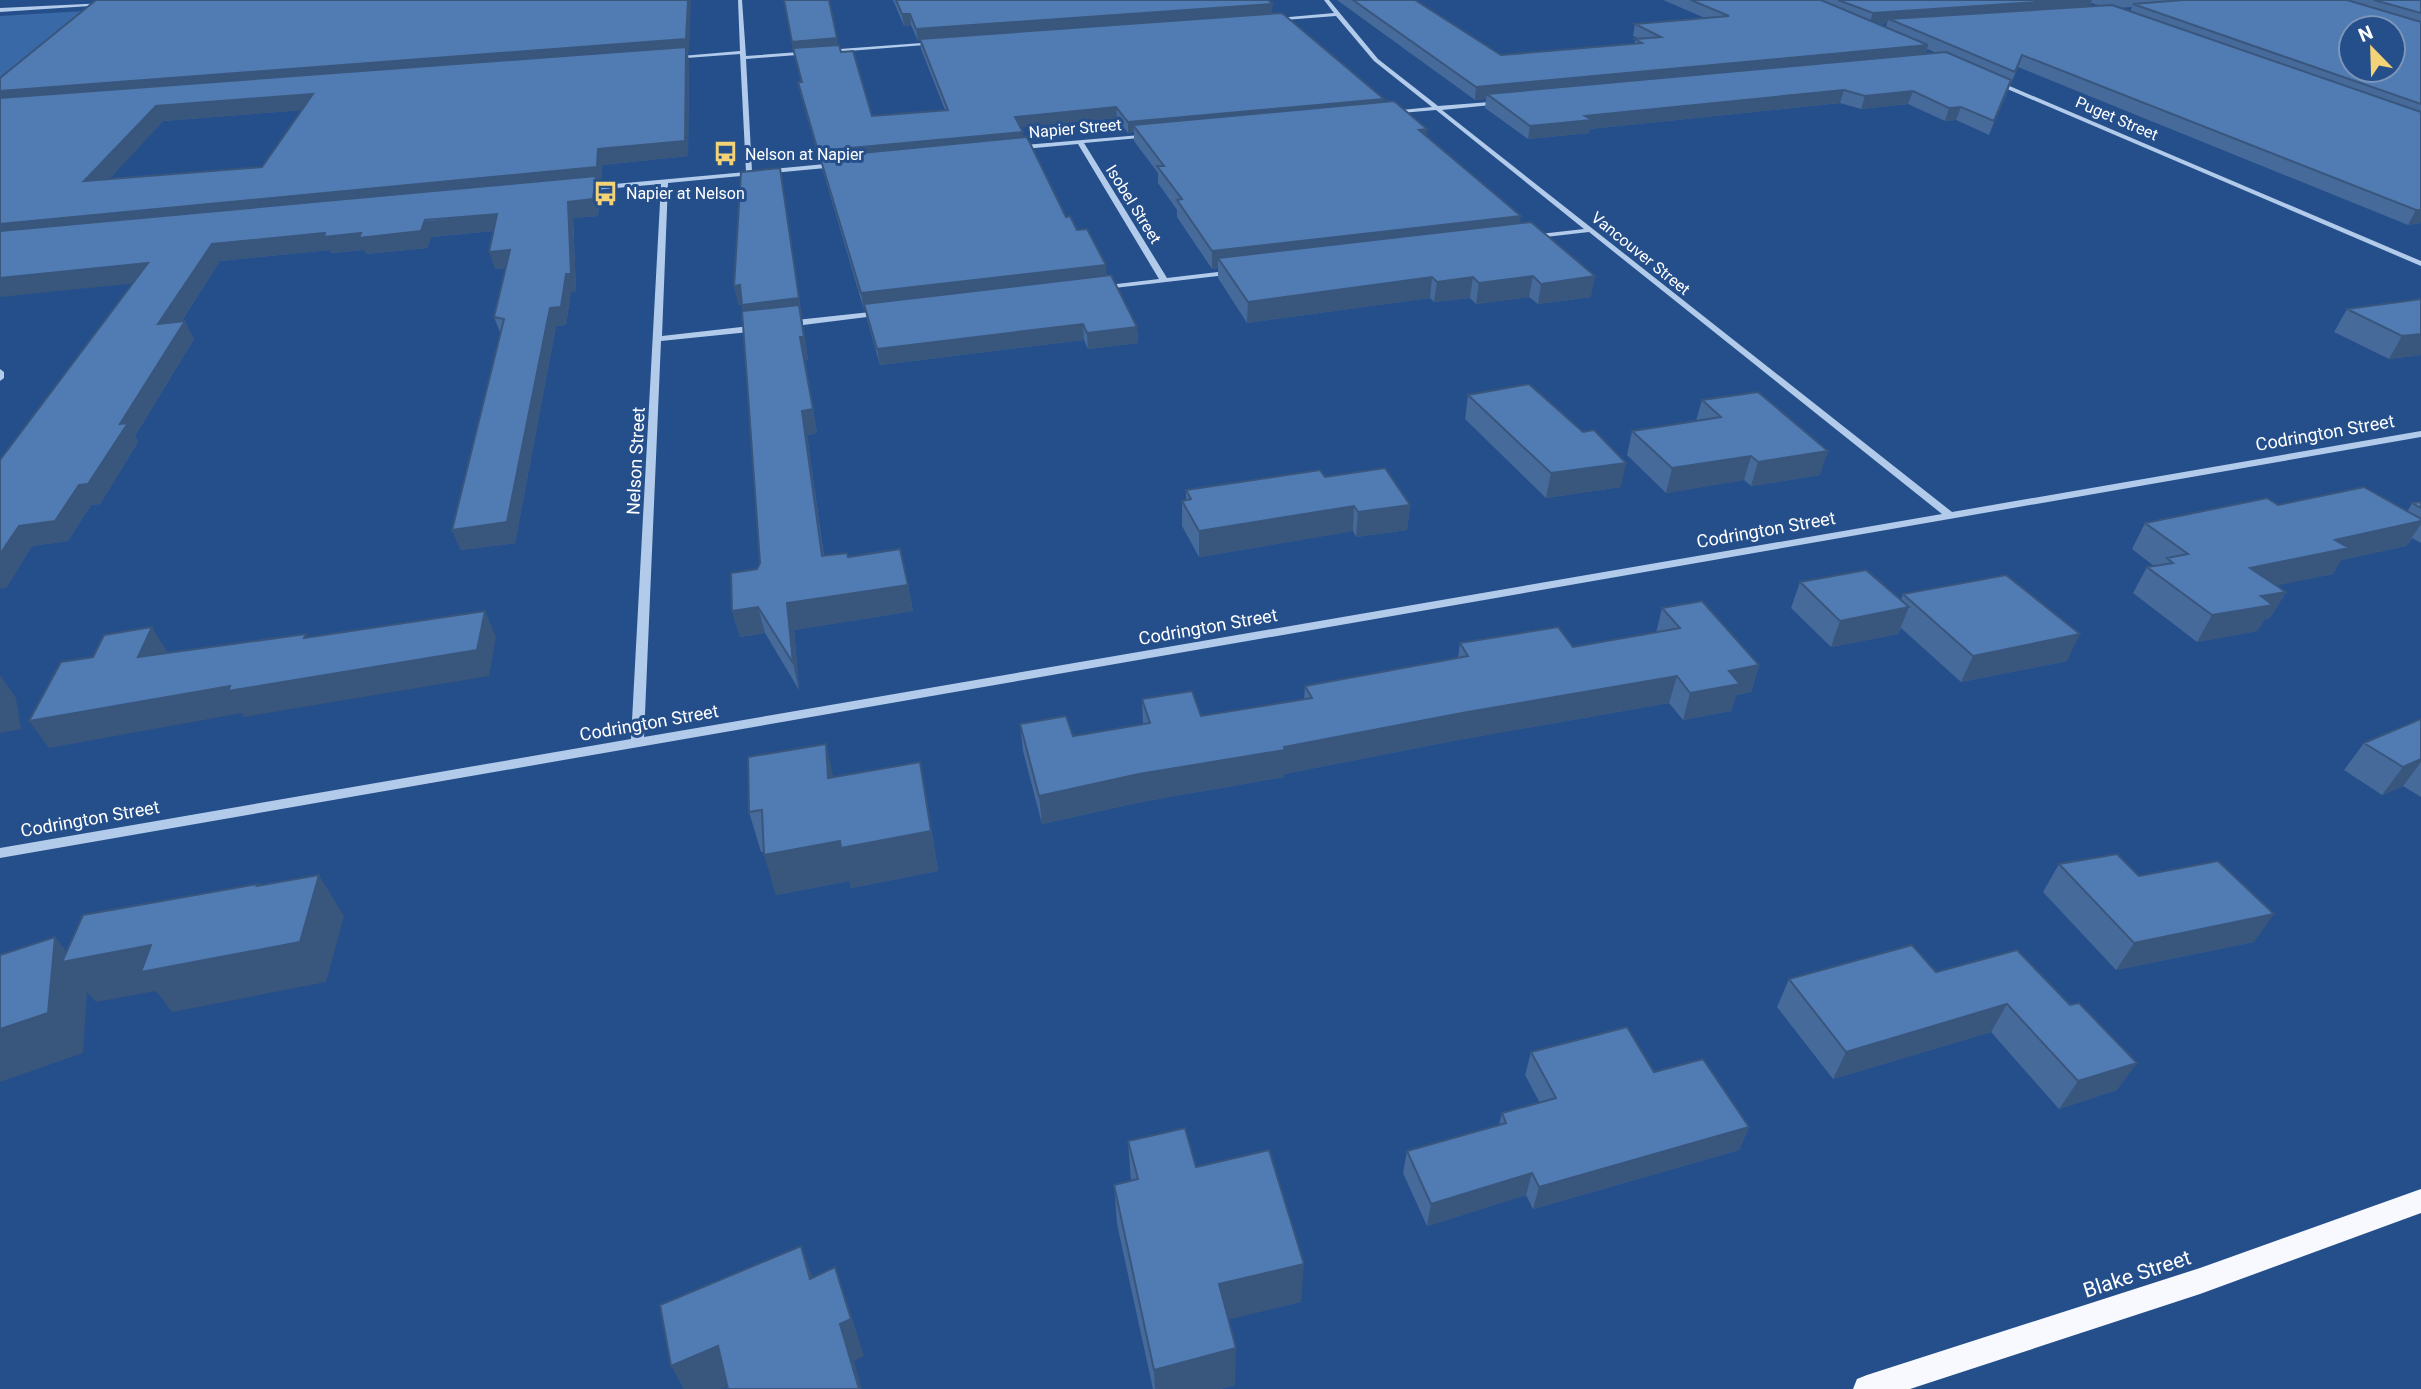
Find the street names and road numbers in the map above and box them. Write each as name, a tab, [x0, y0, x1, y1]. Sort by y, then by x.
street label: Puget Street	[2073, 93, 2161, 144]
street label: Napier Street	[1028, 115, 1122, 142]
street label: Isobel Street	[1102, 161, 1165, 247]
street label: Vancouver Street	[1588, 208, 1694, 299]
street label: Nelson Street	[622, 406, 649, 516]
street label: Codrington Street	[2254, 410, 2396, 455]
street label: Codrington Street	[1695, 507, 1837, 552]
street label: Codrington Street	[1137, 604, 1279, 649]
street label: Codrington Street	[578, 700, 720, 745]
street label: Codrington Street	[19, 796, 161, 841]
street label: Blake Street	[2080, 1245, 2194, 1303]

